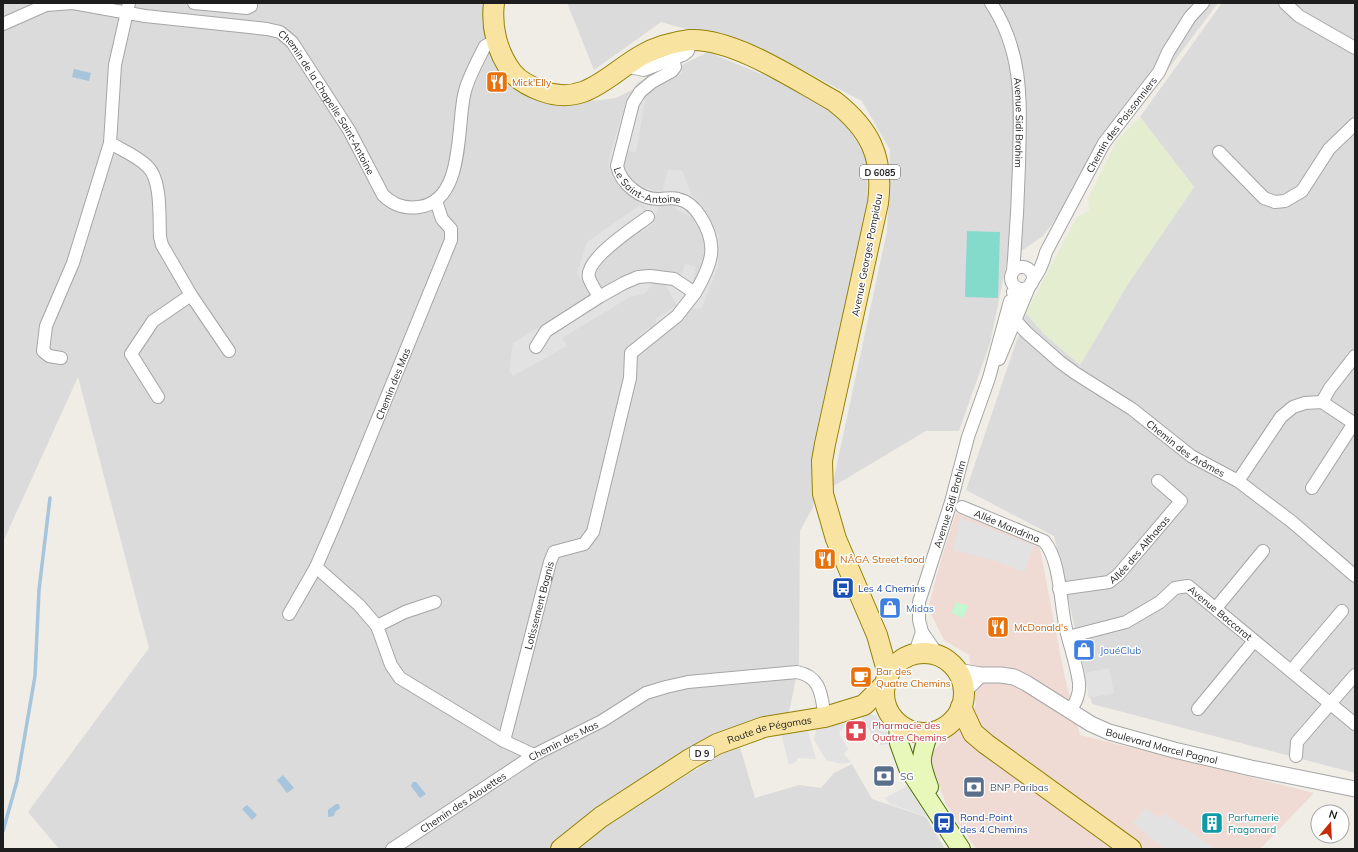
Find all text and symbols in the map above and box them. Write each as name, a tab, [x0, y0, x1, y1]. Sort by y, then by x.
street label: Chemin de la Chapelle Saint-Antoine	[276, 27, 378, 177]
restaurant icon: Mick'Elly	[484, 69, 510, 95]
street label: Chemin des Poissonniers	[1083, 74, 1160, 175]
place label: Mick'Elly	[512, 76, 552, 89]
street label: Avenue Sidi Brahim	[1011, 77, 1026, 168]
street label: Le Saint-Antoine	[611, 165, 682, 206]
road number: D 6085	[860, 165, 900, 179]
street label: Avenue Georges Pompidou	[849, 192, 885, 318]
street label: Chemin des Mas	[373, 346, 413, 422]
street label: Chemin des Arômes	[1144, 417, 1227, 480]
street label: Avenue Sidi Brahim	[930, 459, 968, 549]
street label: Allée Mandrina	[972, 506, 1042, 545]
street label: Allée des Althaeas	[1106, 513, 1172, 586]
restaurant icon: NÂGA Street-food	[812, 546, 838, 572]
place label: NÂGA Street-food	[840, 553, 924, 566]
street label: Lotissement Bagnis	[521, 560, 556, 651]
bus stop icon: Les 4 Chemins	[830, 575, 856, 601]
place label: Les 4 Chemins	[858, 582, 925, 595]
street label: Avenue Baccarat	[1186, 582, 1255, 643]
shop icon: Midas	[877, 595, 903, 621]
place label: Midas	[906, 602, 934, 615]
restaurant icon: McDonald's	[985, 614, 1011, 640]
place label: McDonald's	[1014, 621, 1068, 634]
shop icon: JouéClub	[1071, 637, 1097, 663]
place label: JouéClub	[1100, 644, 1141, 657]
cafe icon: Bar des Quatre Chemins	[848, 664, 874, 690]
place label: Bar des Quatre Chemins	[876, 665, 951, 690]
street label: Route de Pégomas	[725, 713, 813, 746]
street label: Chemin des Mas	[526, 717, 600, 763]
pharmacy icon: Pharmacie des Quatre Chemins	[843, 718, 869, 744]
place label: Pharmacie des Quatre Chemins	[872, 719, 947, 744]
street label: Boulevard Marcel Pagnol	[1104, 725, 1219, 767]
road number: D 9	[690, 746, 714, 760]
bank icon: SG	[871, 763, 897, 789]
street label: Chemin des Alouettes	[417, 769, 509, 835]
place label: SG	[900, 770, 914, 783]
bank icon: BNP Paribas	[961, 774, 987, 800]
place label: BNP Paribas	[990, 781, 1049, 794]
north arrow	[1310, 804, 1350, 844]
text: N	[1327, 807, 1339, 822]
bus stop icon: Rond-Point des 4 Chemins	[931, 810, 957, 836]
building icon: Parfumerie Fragonard	[1199, 810, 1225, 836]
place label: Rond-Point des 4 Chemins	[960, 811, 1028, 836]
place label: Parfumerie Fragonard	[1228, 811, 1279, 836]

